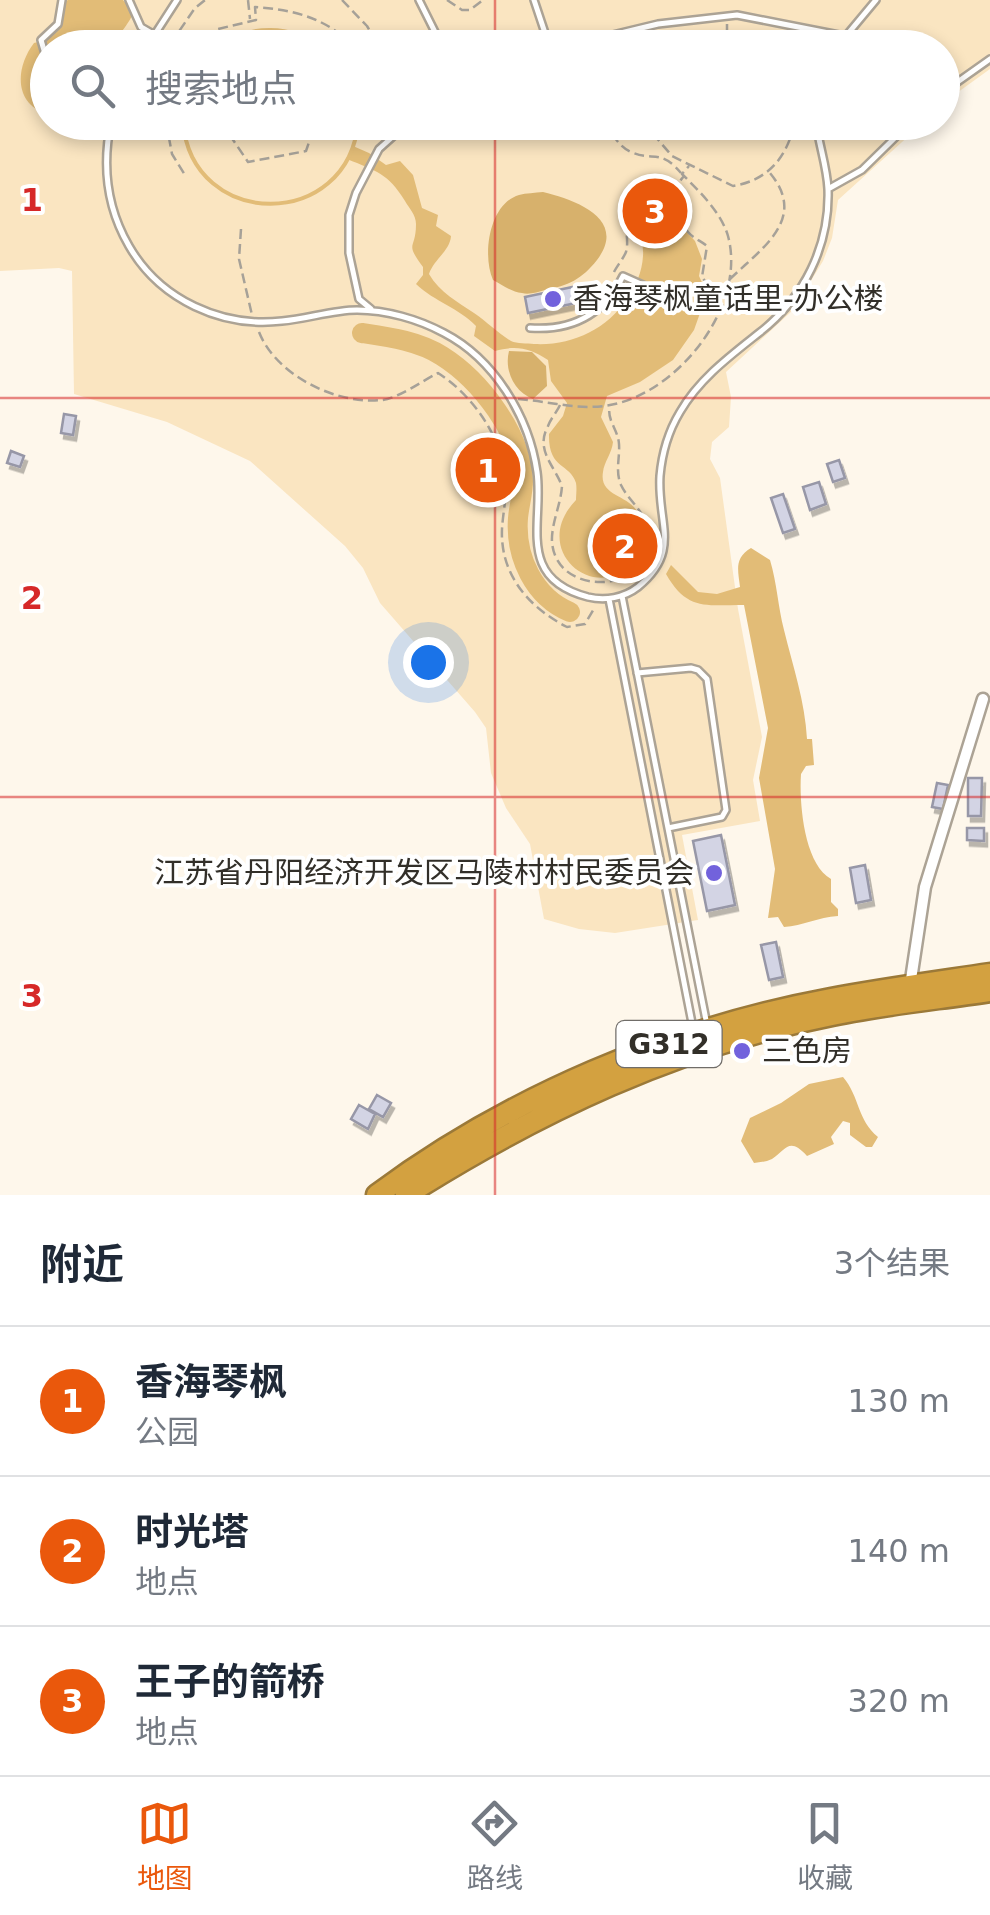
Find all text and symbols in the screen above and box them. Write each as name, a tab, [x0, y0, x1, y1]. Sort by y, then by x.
search box	[30, 30, 960, 140]
icon: search	[65, 58, 120, 113]
text: 搜索地点	[145, 67, 297, 111]
pin: 3	[622, 174, 688, 248]
text: 1	[21, 181, 43, 219]
place label: 香海琴枫童话里-办公楼	[573, 281, 884, 316]
marker: 香海琴枫童话里-办公楼	[542, 288, 564, 310]
pin: 1	[456, 432, 520, 508]
pin: 2	[592, 508, 658, 584]
text: 2	[21, 579, 43, 617]
your location	[403, 637, 454, 688]
place label: 江苏省丹阳经济开发区马陵村村民委员会	[154, 855, 694, 890]
marker: 江苏省丹阳经济开发区马陵村村民委员会	[703, 862, 725, 884]
text: 3	[21, 977, 43, 1015]
road number: G312	[616, 1021, 722, 1067]
place label: 三色房	[762, 1033, 852, 1068]
marker: 三色房	[731, 1040, 753, 1062]
text: 附近	[40, 1240, 124, 1289]
text: 3个结果	[834, 1244, 950, 1282]
text: 香海琴枫	[135, 1360, 287, 1404]
text: 1	[61, 1382, 84, 1420]
text: 130 m	[848, 1382, 950, 1420]
text: 公园	[135, 1413, 199, 1451]
text: 时光塔	[135, 1510, 249, 1554]
text: 2	[61, 1532, 84, 1570]
text: 140 m	[848, 1532, 950, 1570]
text: 地点	[135, 1563, 199, 1601]
text: 王子的箭桥	[135, 1660, 325, 1704]
text: 3	[61, 1682, 84, 1720]
text: 320 m	[848, 1682, 950, 1720]
text: 地点	[135, 1713, 199, 1751]
tab: 地图	[137, 1796, 193, 1896]
tab: 路线	[467, 1796, 523, 1896]
tab: 收藏	[797, 1796, 853, 1896]

